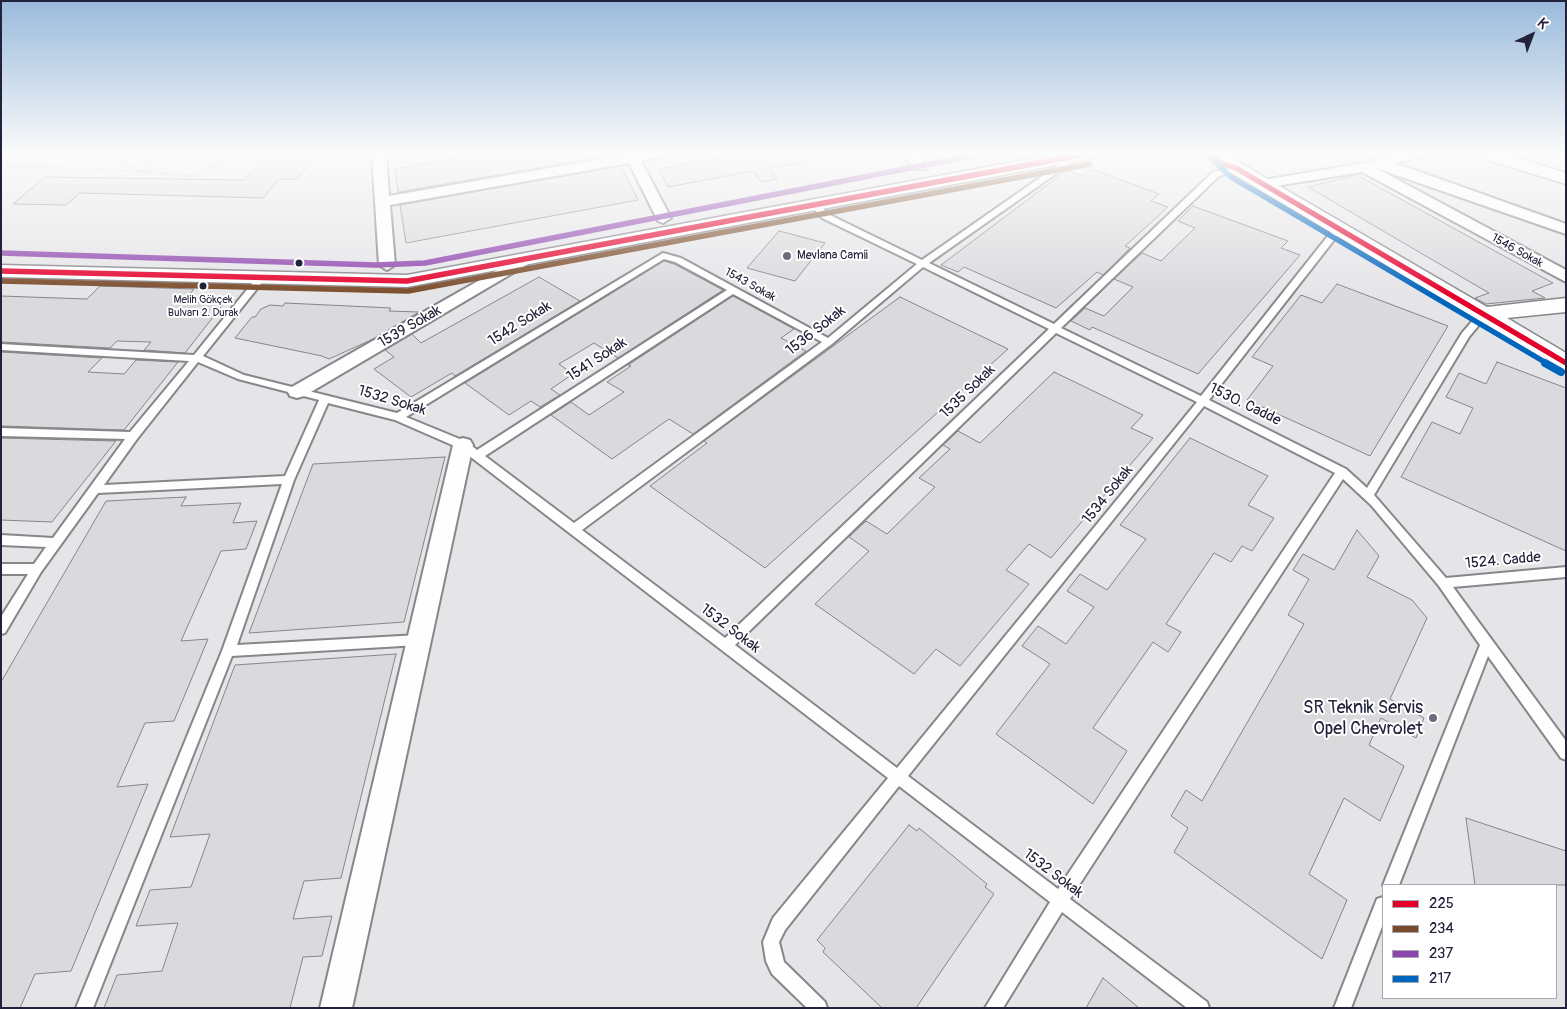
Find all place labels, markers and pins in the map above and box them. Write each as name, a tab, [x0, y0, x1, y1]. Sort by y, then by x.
place label: Mevlana Camii	[797, 249, 868, 263]
marker: Mevlana Camii	[781, 250, 793, 262]
unlabelled marker	[294, 258, 304, 268]
marker: Melih Gökçek Bulvarı 2. Durak	[198, 281, 208, 291]
place label: Melih Gökçek Bulvarı 2. Durak	[168, 293, 238, 319]
place label: SR Teknik Servis Opel Chevrolet	[1303, 697, 1423, 740]
marker: SR Teknik Servis Opel Chevrolet	[1427, 712, 1439, 724]

